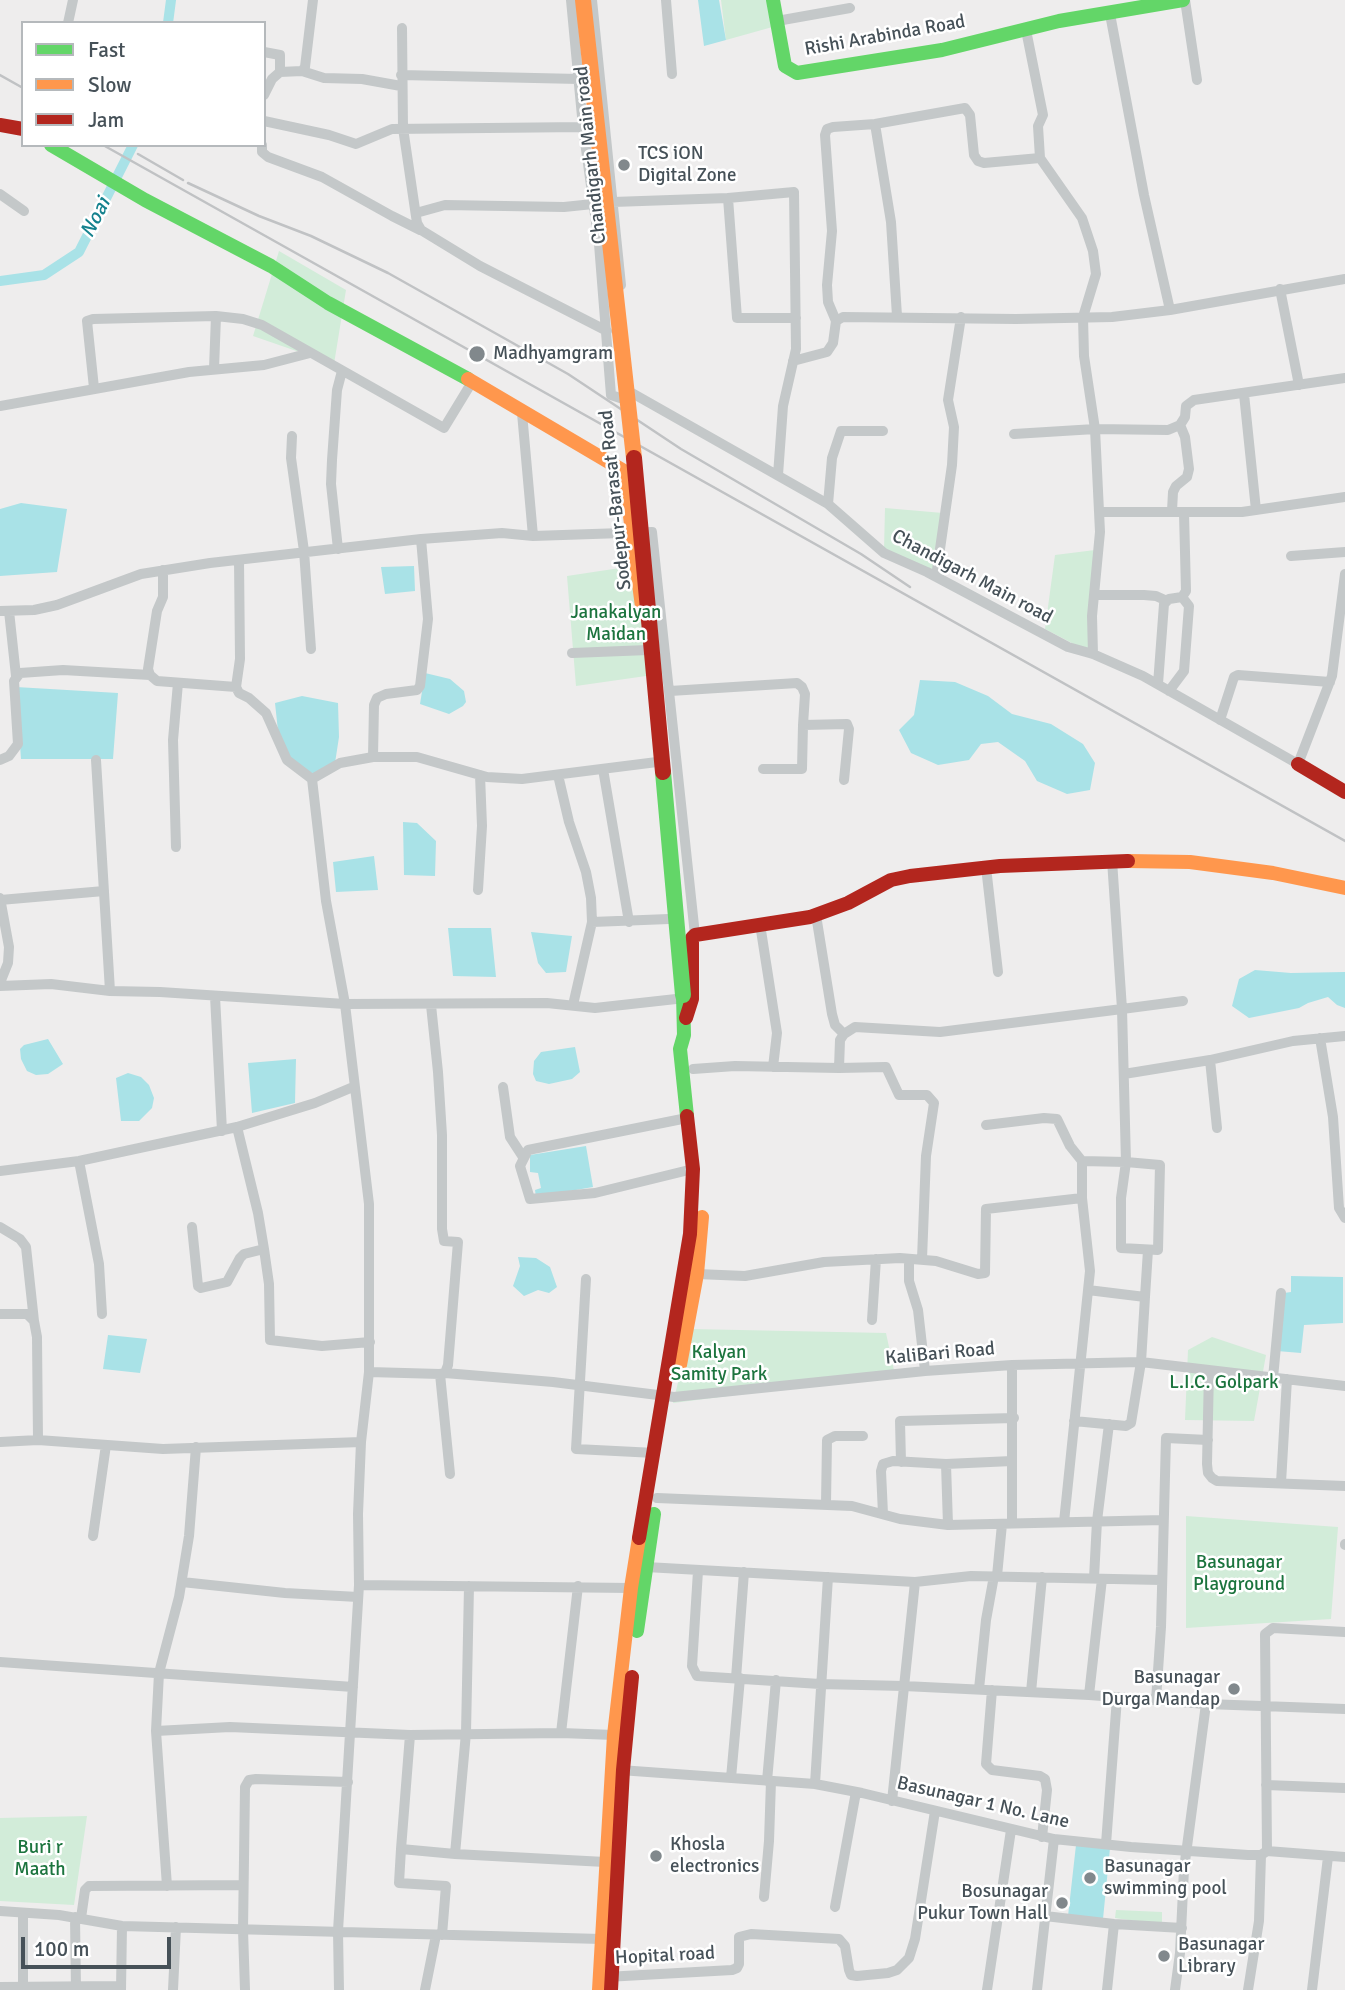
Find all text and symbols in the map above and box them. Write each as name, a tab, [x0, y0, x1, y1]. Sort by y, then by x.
street label: Rishi Arabinda Road	[803, 11, 967, 61]
legend	[21, 21, 266, 147]
text: Fast	[88, 37, 125, 63]
street label: Chandigarh Main road	[570, 65, 612, 245]
text: Slow	[88, 72, 132, 98]
text: Jam	[88, 107, 124, 133]
place label: TCS iON Digital Zone	[638, 143, 736, 187]
marker: TCS iON Digital Zone	[616, 157, 632, 173]
water label: Noai	[75, 194, 117, 242]
place label: Madhyamgram	[493, 343, 613, 365]
marker: Madhyamgram	[467, 344, 487, 364]
street label: Sodepur-Barasat Road	[595, 409, 637, 591]
street label: Chandigarh Main road	[888, 525, 1056, 629]
park label: Janakalyan Maidan	[571, 602, 661, 646]
street label: KaliBari Road	[884, 1338, 996, 1370]
park label: Kalyan Samity Park	[671, 1342, 767, 1386]
park label: L.I.C. Golpark	[1169, 1372, 1279, 1394]
park label: Basunagar Playground	[1193, 1552, 1285, 1596]
place label: Basunagar Durga Mandap	[1102, 1667, 1220, 1711]
marker: Basunagar Durga Mandap	[1226, 1681, 1242, 1697]
street label: Basunagar 1 No. Lane	[895, 1772, 1071, 1834]
place label: Khosla electronics	[670, 1834, 759, 1878]
park label: Buri r Maath	[14, 1837, 66, 1881]
marker: Khosla electronics	[648, 1848, 664, 1864]
place label: Basunagar swimming pool	[1104, 1856, 1227, 1900]
marker: Basunagar swimming pool	[1082, 1870, 1098, 1886]
place label: Bosunagar Pukur Town Hall	[917, 1881, 1048, 1925]
marker: Bosunagar Pukur Town Hall	[1054, 1895, 1070, 1911]
scale bar	[24, 1924, 175, 1968]
place label: Basunagar Library	[1178, 1934, 1264, 1978]
text: 100 m	[34, 1936, 89, 1962]
street label: Hopital road	[614, 1942, 716, 1970]
marker: Basunagar Library	[1156, 1948, 1172, 1964]

